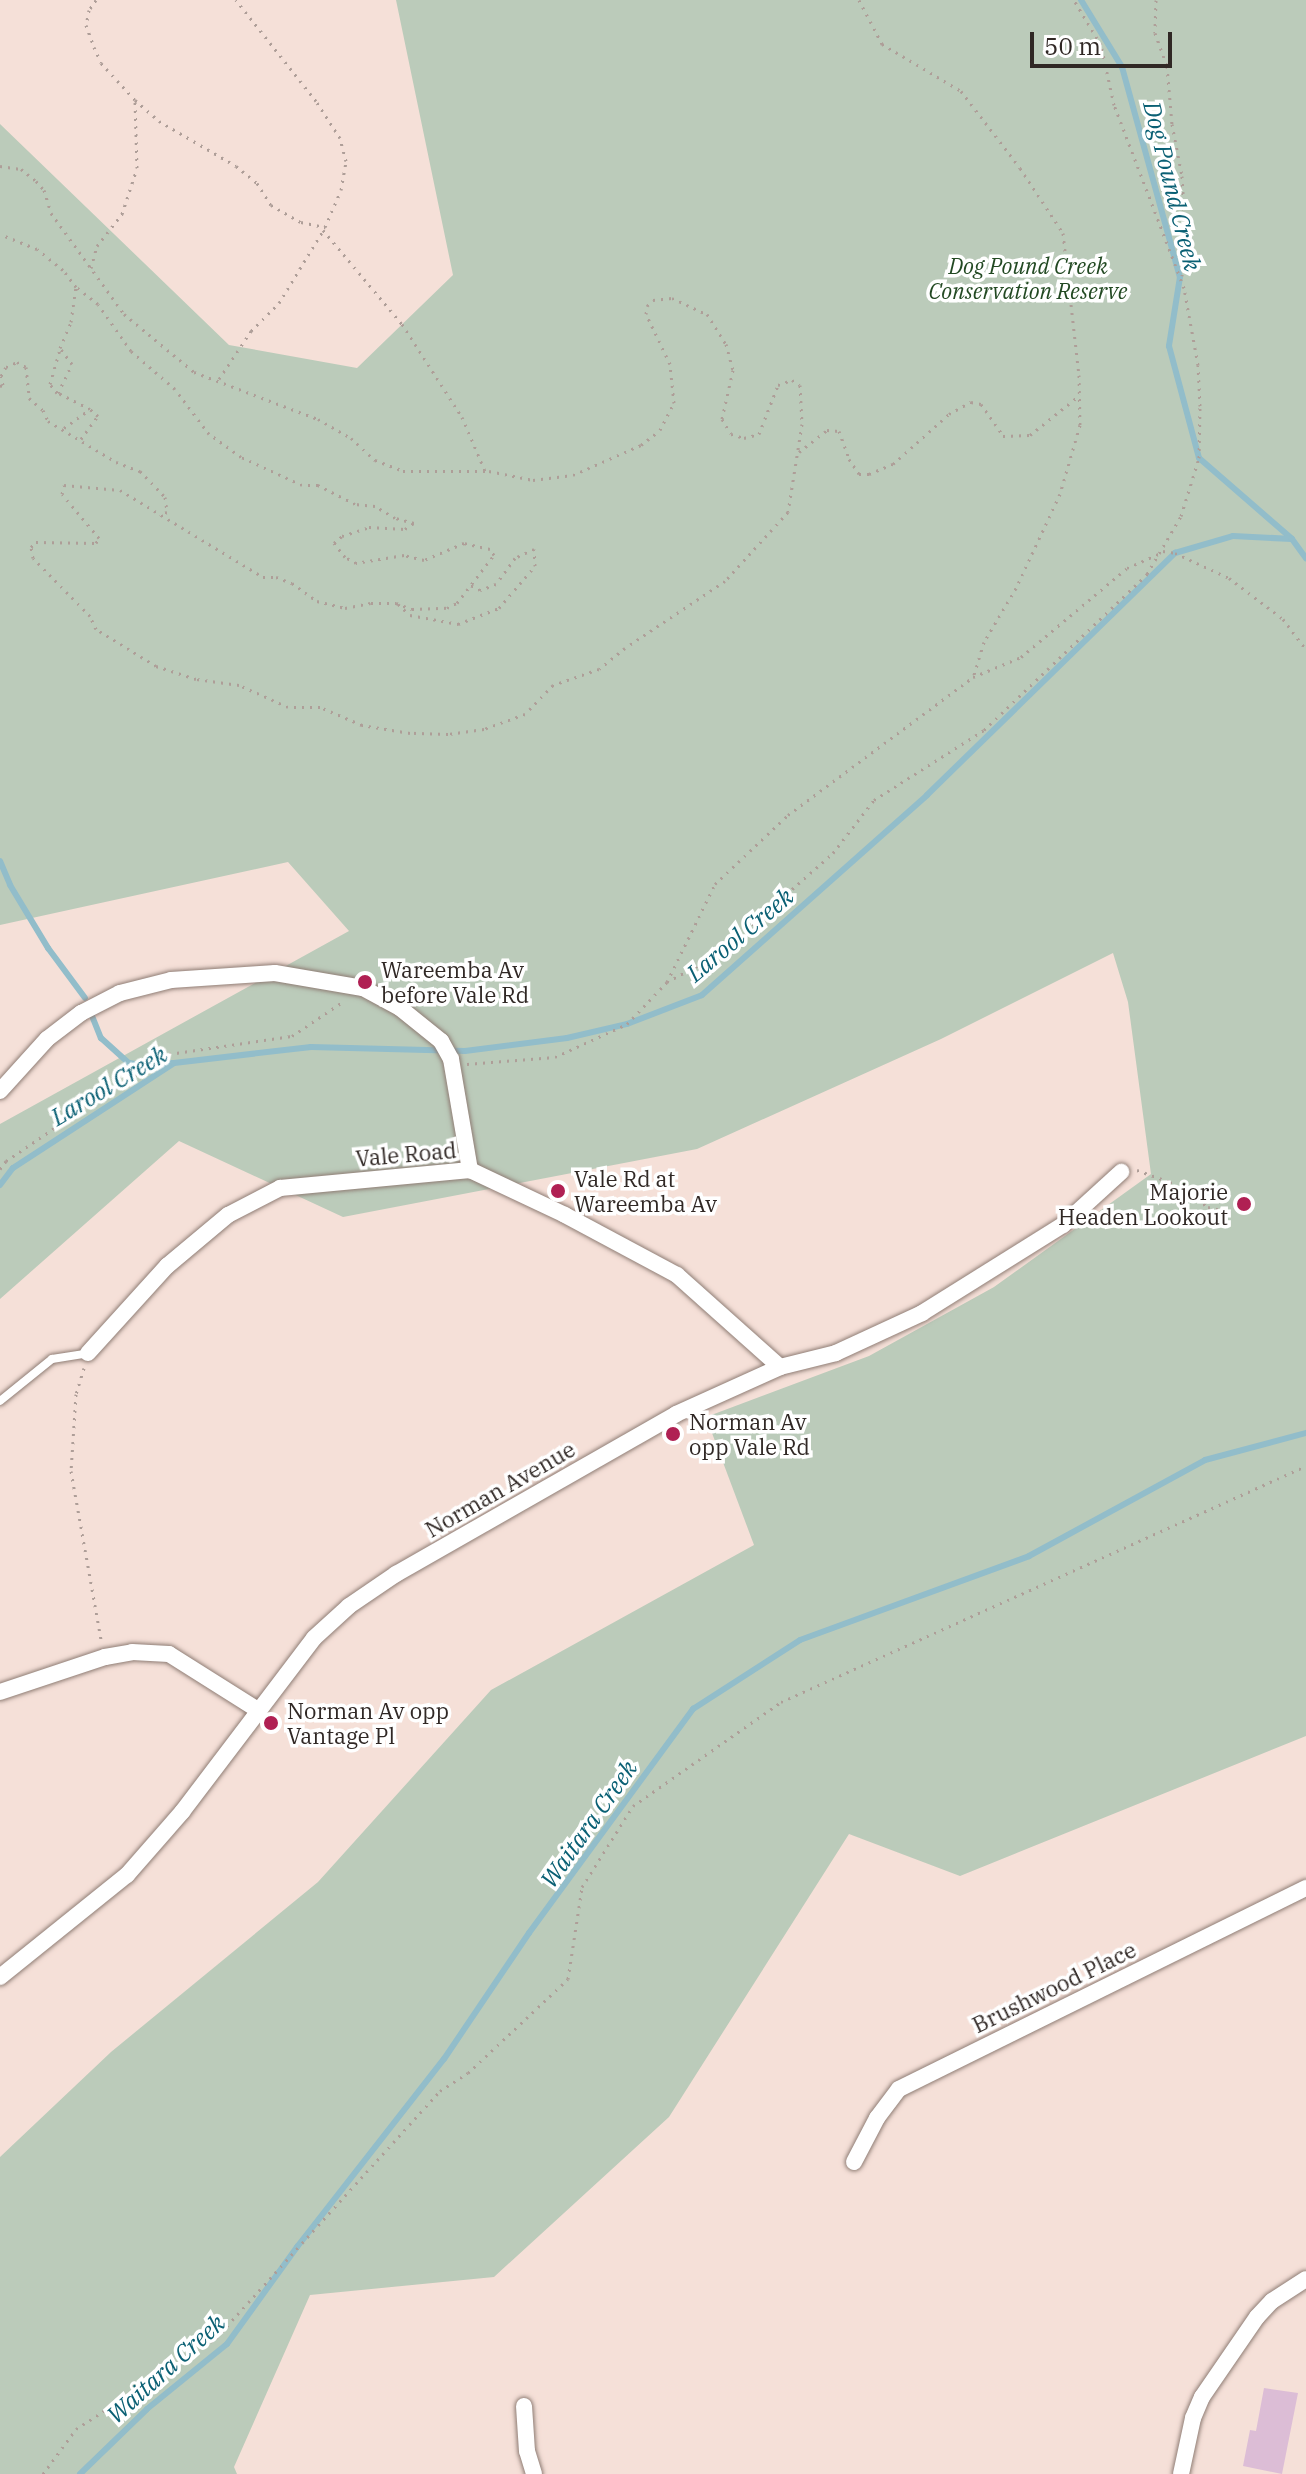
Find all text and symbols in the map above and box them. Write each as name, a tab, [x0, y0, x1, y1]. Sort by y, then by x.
scale bar	[1034, 16, 1176, 66]
text: 50 m	[1044, 30, 1101, 62]
water label: Dog Pound Creek	[1137, 98, 1207, 274]
park label: Dog Pound Creek Conservation Reserve	[928, 252, 1128, 304]
water label: Larool Creek	[681, 882, 799, 988]
place label: Wareemba Av before Vale Rd	[381, 956, 529, 1008]
marker: Wareemba Av before Vale Rd	[356, 973, 374, 991]
water label: Larool Creek	[46, 1040, 172, 1132]
street label: Vale Road	[354, 1136, 458, 1172]
place label: Vale Rd at Wareemba Av	[574, 1165, 717, 1216]
place label: Majorie Headen Lookout	[1058, 1178, 1228, 1230]
marker: Vale Rd at Wareemba Av	[549, 1182, 567, 1200]
marker: Majorie Headen Lookout	[1235, 1195, 1253, 1213]
place label: Norman Av opp Vale Rd	[689, 1408, 810, 1460]
marker: Norman Av opp Vale Rd	[664, 1425, 682, 1443]
street label: Norman Avenue	[420, 1435, 580, 1543]
place label: Norman Av opp Vantage Pl	[287, 1697, 449, 1748]
marker: Norman Av opp Vantage Pl	[262, 1714, 280, 1732]
water label: Waitara Creek	[535, 1755, 643, 1893]
street label: Brushwood Place	[968, 1936, 1140, 2038]
water label: Waitara Creek	[101, 2308, 231, 2430]

